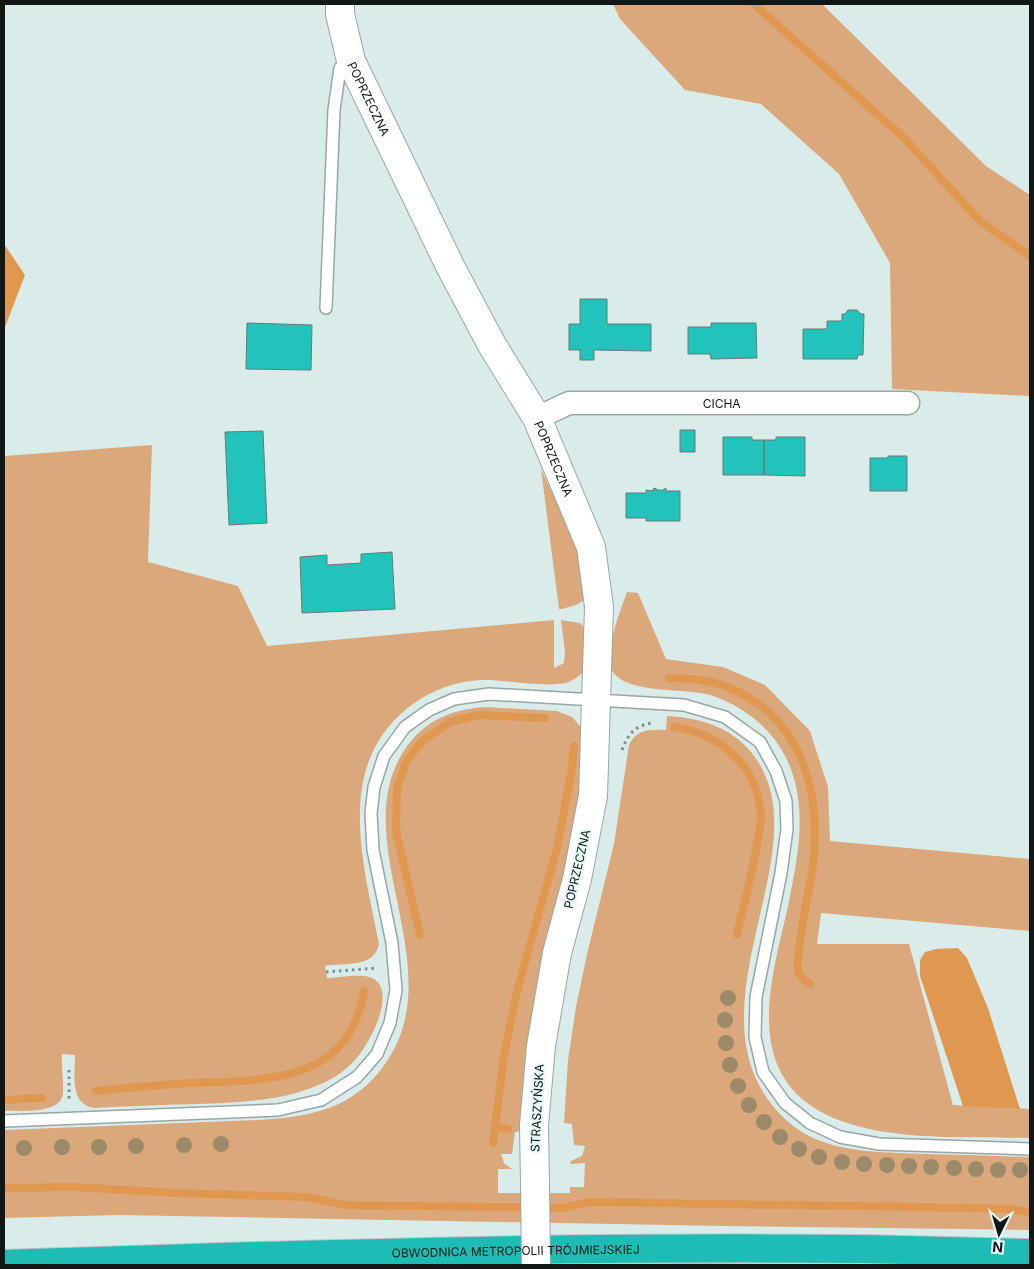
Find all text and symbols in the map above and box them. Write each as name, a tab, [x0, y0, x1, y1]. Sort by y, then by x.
street label: POPRZECZNA	[345, 59, 393, 138]
street label: CICHA	[703, 396, 741, 411]
street label: POPRZECZNA	[531, 418, 576, 499]
street label: POPRZECZNA	[561, 828, 593, 910]
street label: STRASZYŃSKA	[527, 1064, 547, 1152]
north arrow	[974, 1209, 1024, 1259]
text: N	[992, 1239, 1004, 1256]
street label: OBWODNICA METROPOLII TRÓJMIEJSKIEJ	[392, 1241, 640, 1260]

